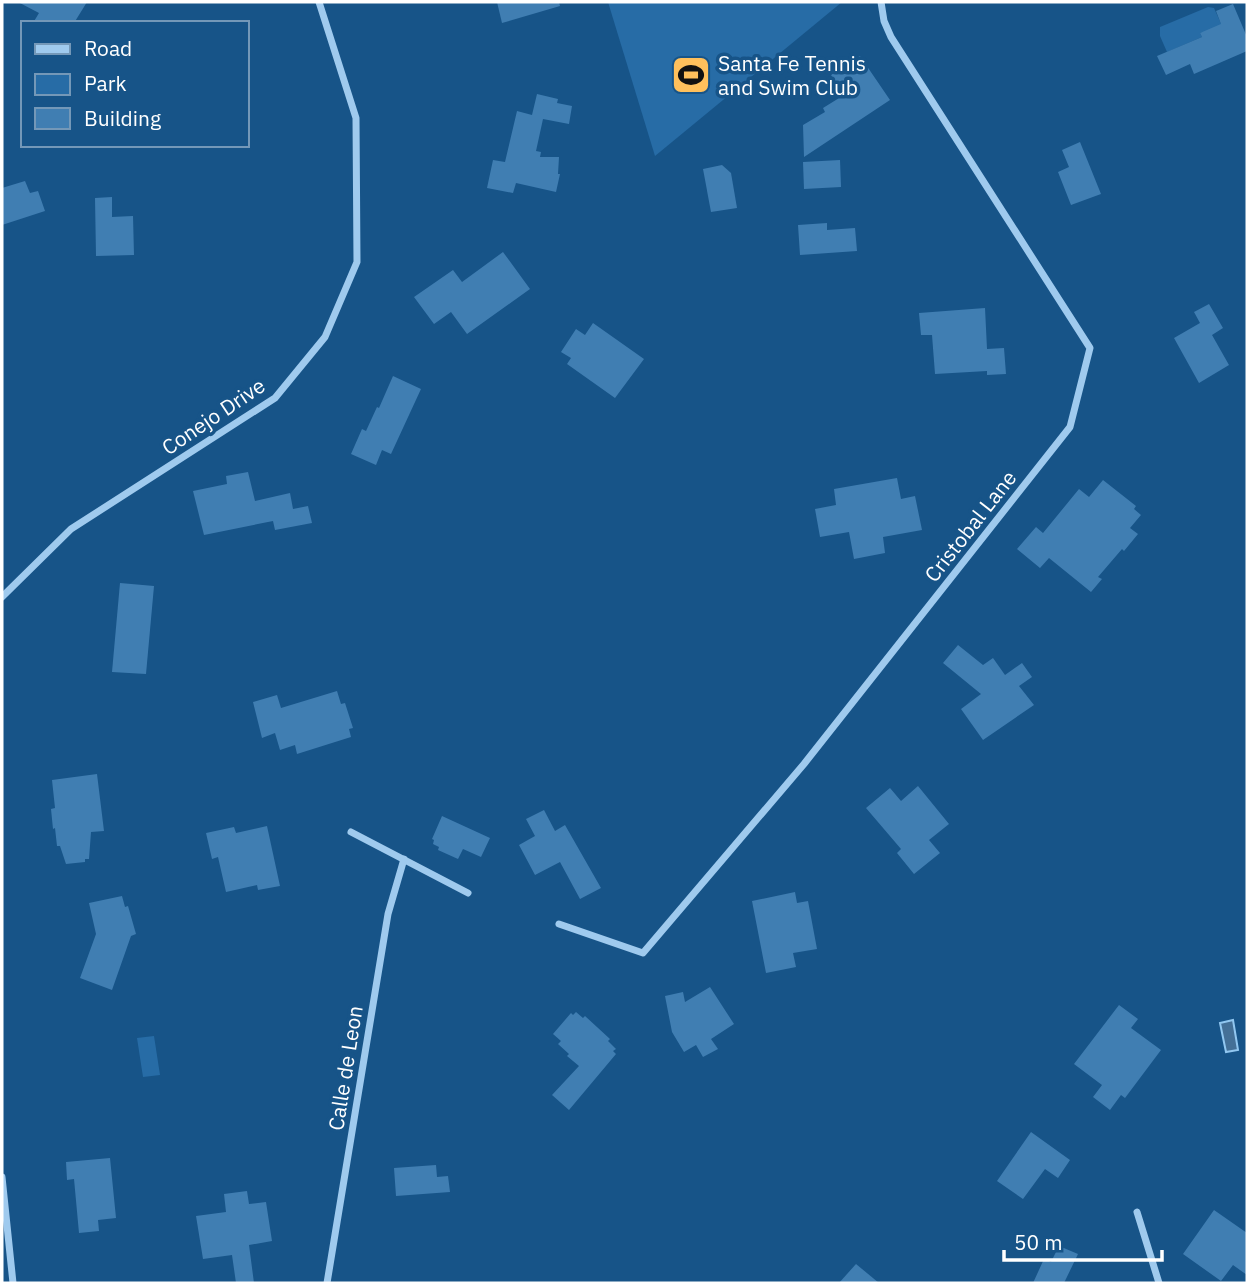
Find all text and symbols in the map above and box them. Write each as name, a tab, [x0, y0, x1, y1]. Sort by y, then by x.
legend	[21, 21, 248, 147]
text: Road	[84, 34, 132, 62]
place label: Santa Fe Tennis and Swim Club	[718, 49, 866, 101]
sports icon: Santa Fe Tennis and Swim Club	[670, 54, 712, 96]
text: Park	[84, 69, 127, 97]
text: Building	[84, 104, 161, 132]
street label: Conejo Drive	[156, 371, 270, 461]
street label: Cristobal Lane	[918, 464, 1022, 588]
street label: Calle de Leon	[321, 1003, 369, 1133]
scale bar	[1004, 1218, 1162, 1262]
text: 50 m	[1014, 1228, 1063, 1256]

